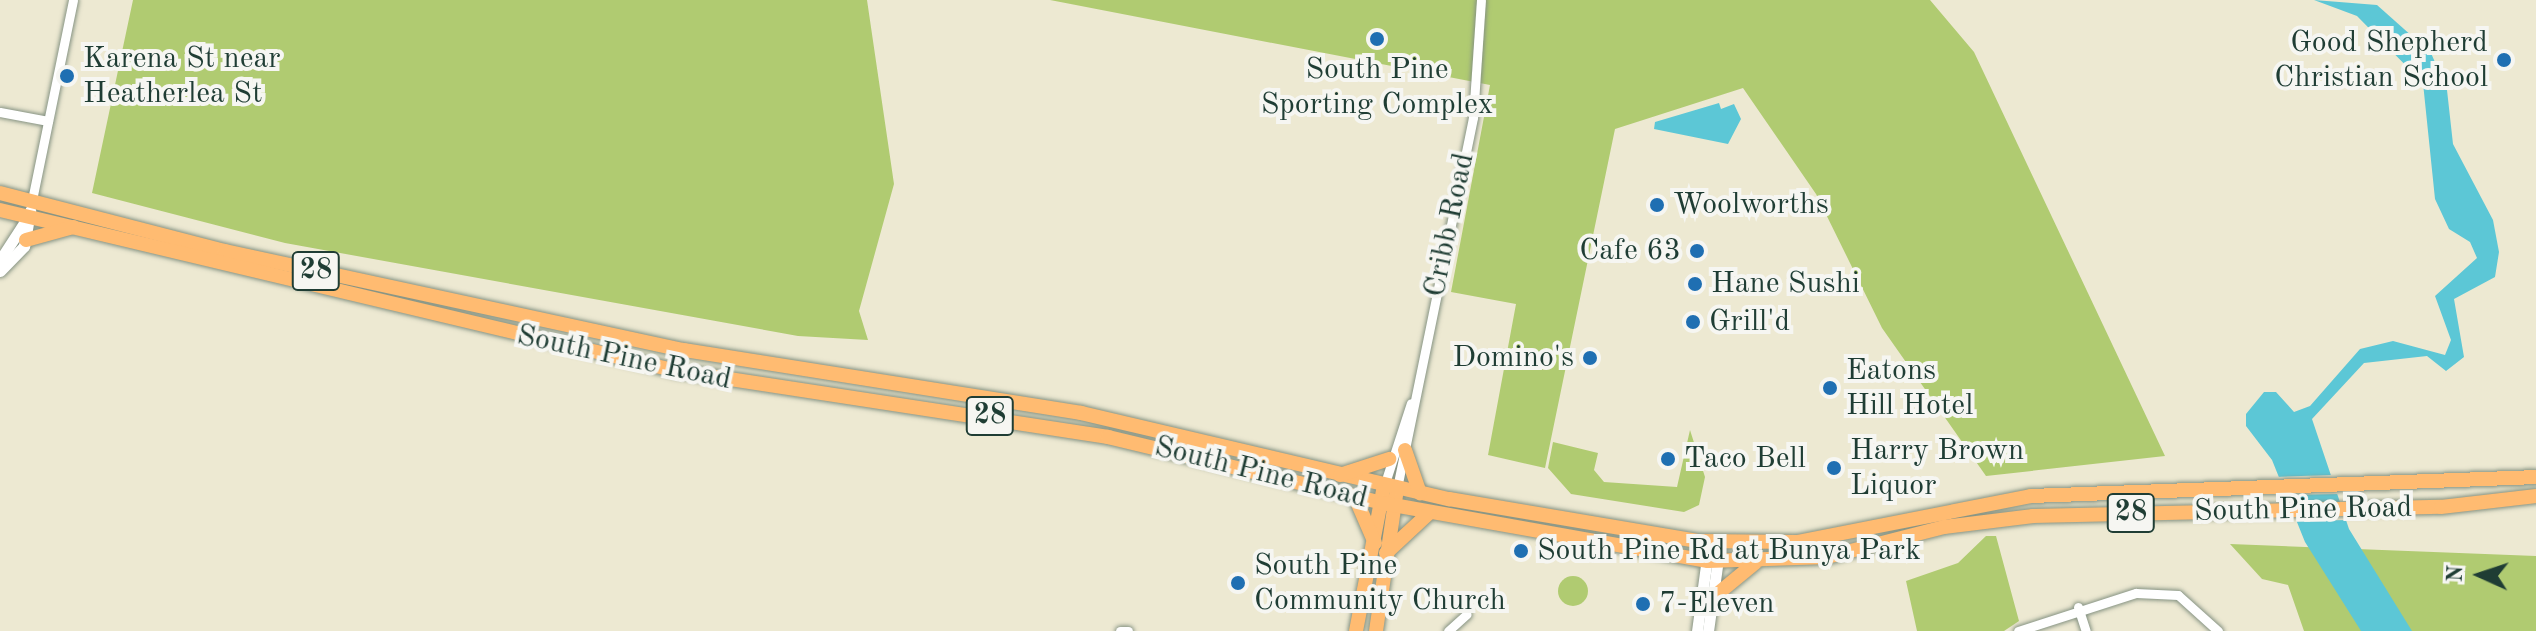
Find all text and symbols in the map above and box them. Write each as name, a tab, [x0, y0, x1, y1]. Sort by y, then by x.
place label: Good Shepherd Christian School	[2274, 25, 2488, 96]
marker: South Pine Sporting Complex	[1368, 30, 1386, 48]
place label: Karena St near Heatherlea St	[83, 41, 281, 112]
marker: Good Shepherd Christian School	[2495, 51, 2513, 69]
place label: South Pine Sporting Complex	[1261, 52, 1493, 122]
marker: Karena St near Heatherlea St	[58, 67, 76, 85]
street label: Cribb Road	[1417, 150, 1483, 300]
place label: Woolworths	[1673, 187, 1829, 223]
marker: Woolworths	[1648, 196, 1666, 214]
place label: Cafe 63	[1579, 233, 1681, 269]
marker: Cafe 63	[1688, 242, 1706, 260]
road number: 28	[290, 247, 342, 295]
place label: Hane Sushi	[1711, 266, 1860, 302]
marker: Hane Sushi	[1686, 275, 1704, 293]
place label: Grill'd	[1709, 304, 1790, 340]
marker: Grill'd	[1684, 313, 1702, 331]
street label: South Pine Road	[513, 318, 735, 398]
place label: Domino's	[1453, 340, 1574, 376]
marker: Domino's	[1581, 349, 1599, 367]
place label: Eatons Hill Hotel	[1846, 353, 1973, 424]
marker: Eatons Hill Hotel	[1821, 379, 1839, 397]
road number: 28	[964, 392, 1016, 440]
street label: South Pine Road	[1151, 429, 1371, 517]
place label: Harry Brown Liquor	[1850, 433, 2024, 504]
place label: Taco Bell	[1684, 441, 1806, 477]
marker: Taco Bell	[1659, 450, 1677, 468]
marker: Harry Brown Liquor	[1825, 459, 1843, 477]
road number: 28	[2105, 489, 2157, 537]
street label: South Pine Road	[2193, 490, 2413, 530]
place label: South Pine Rd at Bunya Park	[1537, 533, 1921, 569]
north arrow	[2440, 535, 2520, 615]
marker: South Pine Rd at Bunya Park	[1512, 542, 1530, 560]
place label: South Pine Community Church	[1254, 548, 1506, 618]
text: N	[2445, 565, 2467, 583]
marker: South Pine Community Church	[1229, 574, 1247, 592]
place label: 7-Eleven	[1659, 586, 1775, 622]
marker: 7-Eleven	[1634, 595, 1652, 613]

